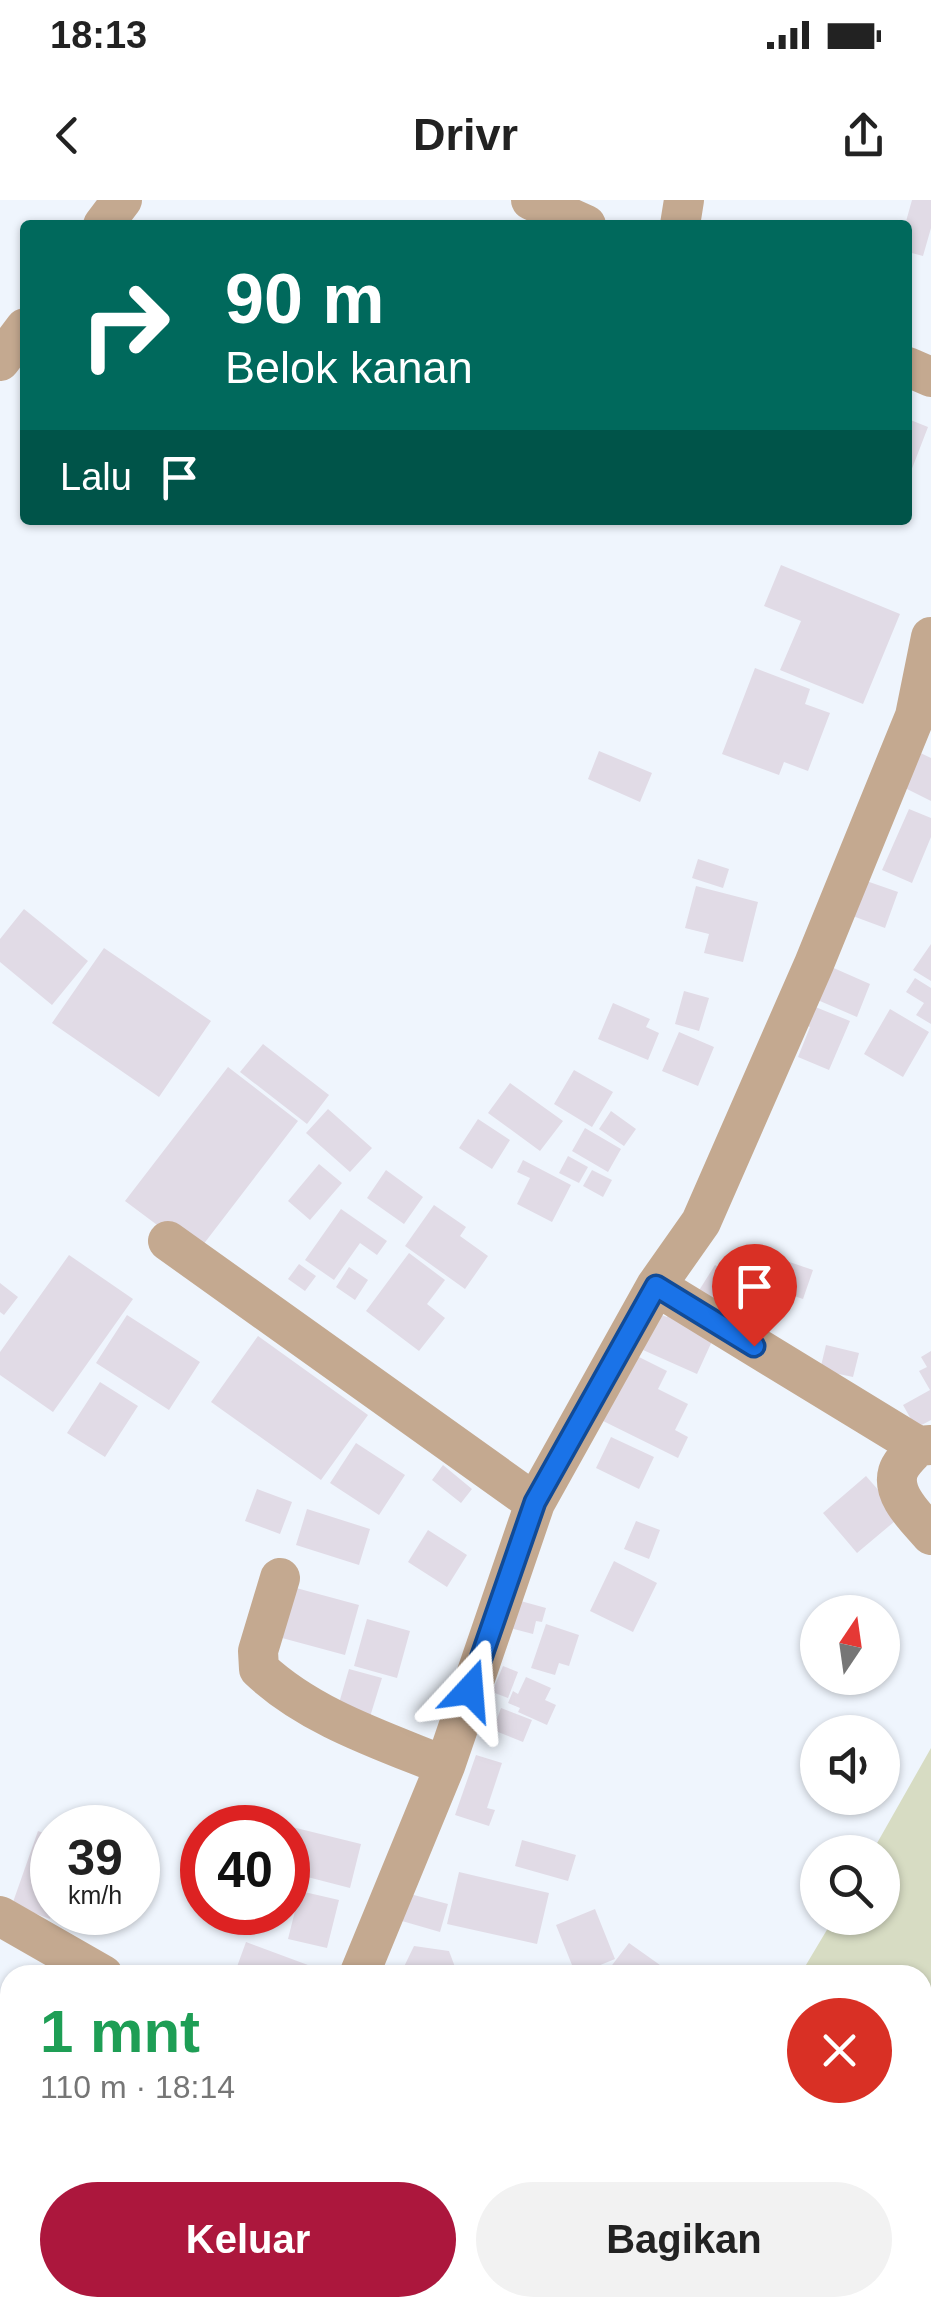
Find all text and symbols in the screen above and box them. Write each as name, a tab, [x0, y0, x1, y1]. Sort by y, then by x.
text: 18:13	[50, 14, 147, 56]
icon: back	[40, 108, 95, 163]
icon: share	[836, 108, 891, 163]
text: Drivr	[413, 109, 518, 160]
icon: right	[60, 260, 190, 390]
text: 90 m	[225, 260, 385, 338]
text: Belok kanan	[225, 342, 473, 393]
icon: arrive	[152, 450, 207, 505]
text: Lalu	[60, 456, 132, 498]
pin	[712, 1244, 797, 1347]
icon: arrive	[727, 1259, 782, 1314]
north arrow	[800, 1595, 900, 1695]
map controls	[800, 1595, 900, 1935]
position arrow	[418, 1638, 522, 1742]
button: sound	[800, 1715, 900, 1815]
speed limit sign: 40	[180, 1805, 310, 1935]
text: 39	[67, 1830, 123, 1886]
button: search	[800, 1835, 900, 1935]
text: km/h	[68, 1881, 122, 1909]
text: 1 mnt	[40, 1998, 200, 2065]
button: close	[787, 1998, 892, 2103]
text: 110 m · 18:14	[40, 2069, 235, 2105]
button: Keluar	[40, 2182, 456, 2297]
button: Bagikan	[476, 2182, 892, 2297]

